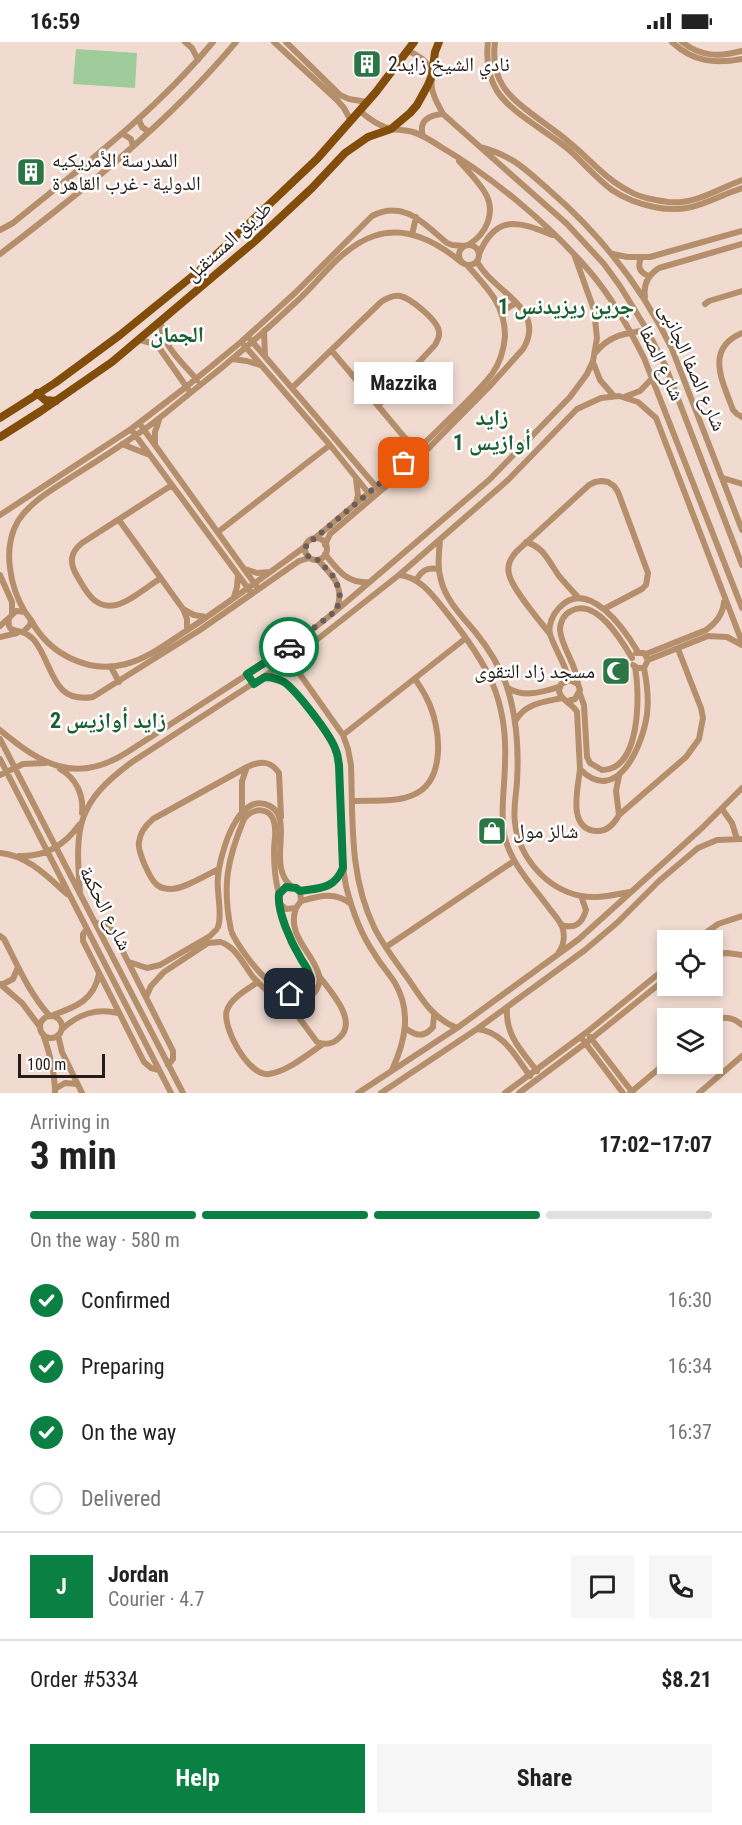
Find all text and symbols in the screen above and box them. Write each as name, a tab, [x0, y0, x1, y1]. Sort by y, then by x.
text: 16:59	[30, 9, 81, 34]
building icon: نادي الشيخ زايد2	[351, 48, 383, 80]
place label: نادي الشيخ زايد2	[388, 52, 510, 80]
place label: المدرسة الأمريكيه الدولية - غرب القاهرة	[52, 148, 201, 195]
building icon: المدرسة الأمريكيه الدولية - غرب القاهرة	[15, 156, 47, 188]
street label: طريق المستقبل	[180, 196, 276, 286]
district label: جرين ريزيدنس 1	[498, 294, 634, 320]
street label: شارع الصفا الجانبى	[653, 300, 732, 435]
district label: الجمان	[150, 322, 204, 348]
street label: شارع الصفا	[633, 322, 690, 405]
callout: Mazzika	[354, 361, 454, 403]
text: Mazzika	[370, 371, 437, 395]
district label: زايد أوازيس 1	[453, 405, 531, 456]
pin	[378, 437, 429, 488]
icon: bag	[387, 446, 420, 479]
courier	[259, 617, 319, 677]
icon: car	[273, 631, 306, 664]
mosque icon: مسجد زاد التقوى	[600, 655, 632, 687]
place label: مسجد زاد التقوى	[474, 659, 595, 683]
district label: زايد أوازيس 2	[50, 706, 166, 734]
shop icon: شالز مول	[476, 815, 508, 847]
place label: شالز مول	[513, 819, 579, 843]
street label: شارع الحكمة	[74, 862, 137, 955]
map controls	[657, 930, 723, 1074]
button: locate	[657, 930, 723, 996]
pin	[264, 968, 315, 1019]
icon: home	[273, 977, 306, 1010]
button: layers	[657, 1008, 723, 1074]
scale bar	[18, 1051, 105, 1078]
text: 100 m	[27, 1055, 66, 1074]
text: Arriving in	[30, 1110, 110, 1134]
text: 17:02–17:07	[599, 1132, 712, 1157]
text: 3 min	[30, 1133, 117, 1179]
text: On the way · 580 m	[30, 1228, 180, 1252]
icon: check	[30, 1284, 63, 1317]
text: Confirmed	[81, 1288, 170, 1313]
text: 16:30	[668, 1288, 712, 1312]
icon: check	[30, 1350, 63, 1383]
text: Preparing	[81, 1354, 165, 1379]
text: 16:34	[668, 1354, 712, 1378]
icon: check	[30, 1416, 63, 1449]
text: On the way	[81, 1420, 176, 1445]
text: 16:37	[668, 1420, 712, 1444]
text: Delivered	[81, 1486, 161, 1511]
button: chat	[571, 1555, 634, 1618]
button: phone	[649, 1555, 712, 1618]
text: Jordan	[108, 1562, 169, 1587]
text: J	[56, 1574, 67, 1599]
text: Courier · 4.7	[108, 1587, 204, 1611]
text: Order #5334	[30, 1667, 138, 1692]
text: $8.21	[661, 1667, 712, 1692]
button: Help	[30, 1744, 365, 1813]
button: Share	[377, 1744, 712, 1813]

